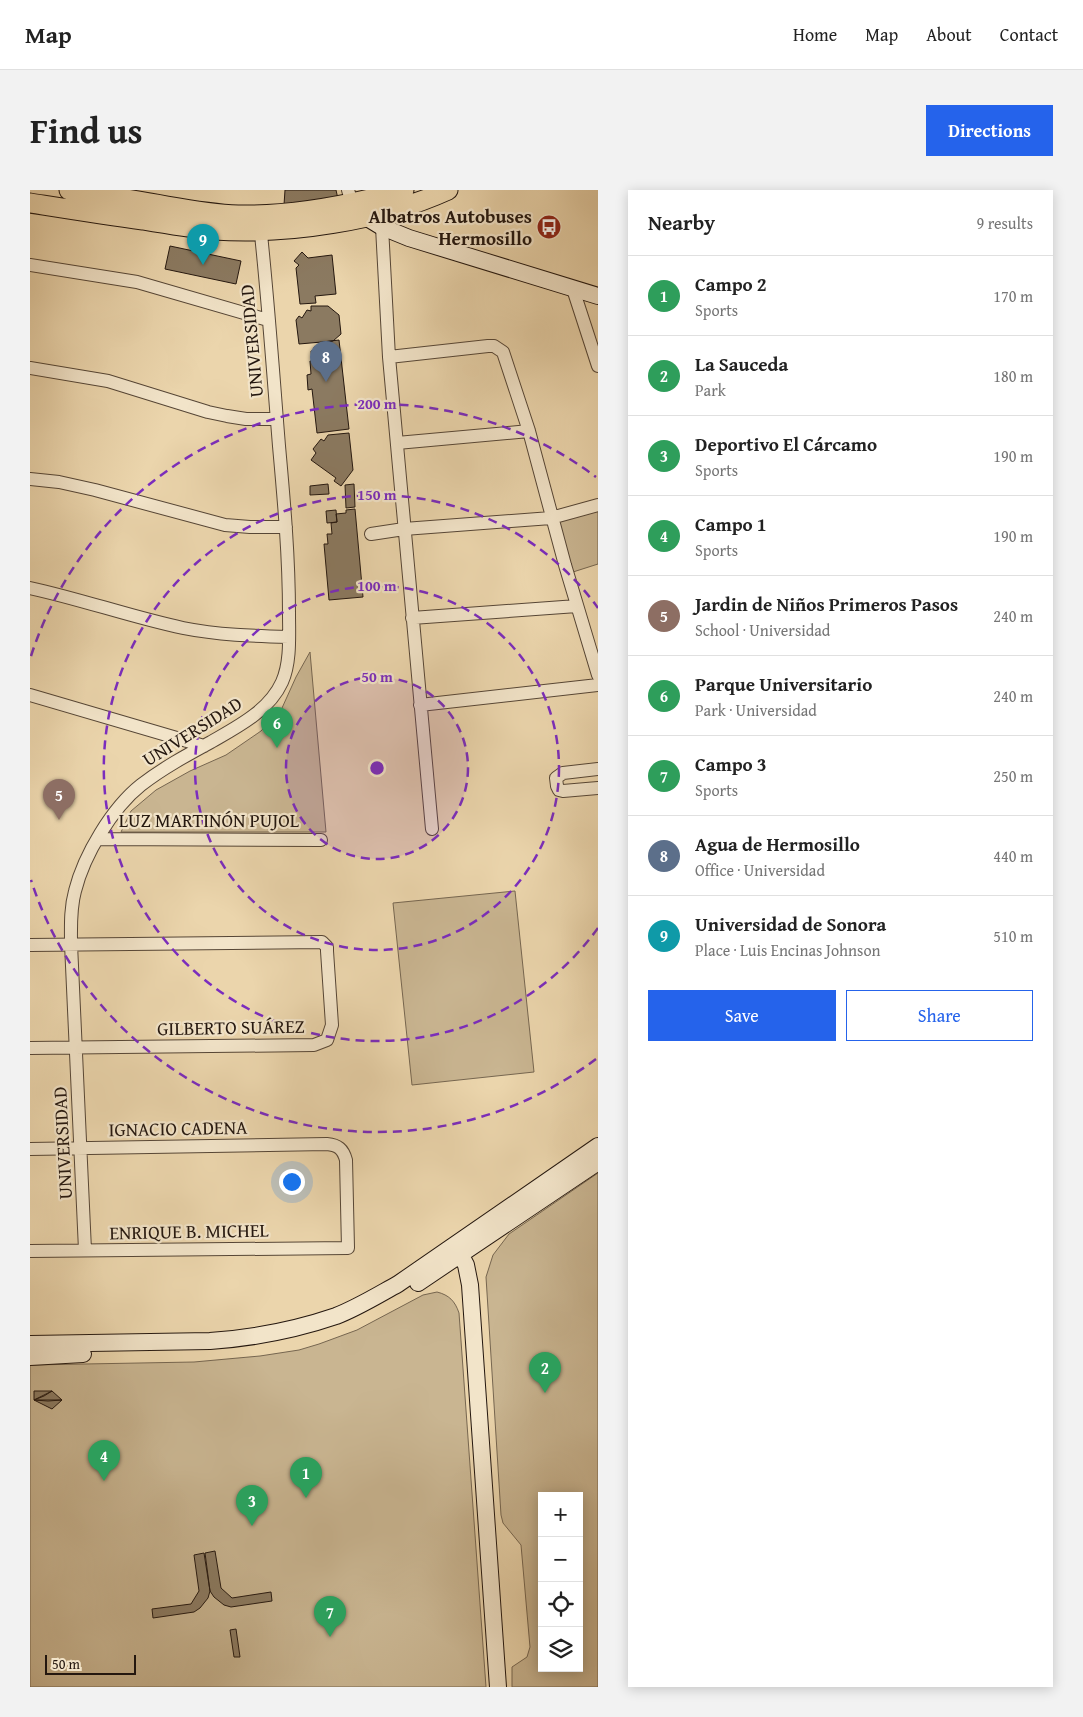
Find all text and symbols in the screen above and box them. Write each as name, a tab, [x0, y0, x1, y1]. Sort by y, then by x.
text: Map	[25, 17, 72, 52]
text: Home	[793, 21, 837, 48]
text: Map	[865, 21, 898, 48]
text: About	[926, 21, 972, 48]
text: Contact	[1000, 21, 1058, 48]
text: Find us	[30, 105, 143, 156]
button: Directions	[926, 105, 1053, 156]
place label: Albatros Autobuses Hermosillo	[368, 202, 532, 252]
text: Nearby	[648, 207, 715, 238]
text: 9 results	[976, 211, 1033, 235]
bus stop icon: Albatros Autobuses Hermosillo	[536, 214, 562, 240]
pin: 9	[187, 224, 219, 265]
text: Campo 2	[695, 270, 767, 298]
street label: UNIVERSIDAD	[232, 284, 270, 398]
text: 1	[660, 284, 668, 308]
text: 170 m	[993, 284, 1033, 308]
text: Sports	[695, 298, 738, 322]
pin: 8	[310, 341, 342, 382]
text: La Sauceda	[695, 350, 788, 378]
text: 2	[660, 364, 668, 388]
text: 180 m	[993, 364, 1033, 388]
text: Park	[695, 378, 726, 402]
text: 200 m	[357, 393, 397, 414]
text: Deportivo El Cárcamo	[695, 430, 877, 458]
text: 3	[660, 444, 668, 468]
text: 190 m	[993, 444, 1033, 468]
text: Sports	[695, 458, 738, 482]
text: 150 m	[357, 484, 397, 505]
text: Campo 1	[695, 510, 767, 538]
text: 4	[660, 524, 668, 548]
text: 190 m	[993, 524, 1033, 548]
text: Sports	[695, 538, 738, 562]
text: 100 m	[357, 575, 397, 596]
text: Jardin de Niños Primeros Pasos	[695, 590, 958, 618]
text: 5	[660, 604, 668, 628]
text: 240 m	[993, 604, 1033, 628]
text: School · Universidad	[695, 618, 830, 642]
text: 50 m	[361, 666, 393, 687]
text: Parque Universitario	[695, 670, 872, 698]
text: 6	[660, 684, 668, 708]
text: 240 m	[993, 684, 1033, 708]
street label: UNIVERSIDAD	[137, 689, 247, 773]
text: Park · Universidad	[695, 698, 817, 722]
pin: 6	[261, 707, 293, 748]
text: Campo 3	[695, 750, 767, 778]
centre of rings	[368, 759, 386, 777]
text: 7	[660, 764, 668, 788]
text: 250 m	[993, 764, 1033, 788]
text: Sports	[695, 778, 738, 802]
pin: 5	[43, 779, 75, 820]
street label: LUZ MARTINÓN PUJOL	[119, 806, 299, 834]
text: Agua de Hermosillo	[695, 830, 860, 858]
text: 8	[660, 844, 668, 868]
text: 440 m	[993, 844, 1033, 868]
text: Office · Universidad	[695, 858, 825, 882]
text: Universidad de Sonora	[695, 910, 886, 938]
text: 9	[660, 924, 668, 948]
text: 510 m	[993, 924, 1033, 948]
text: Place · Luis Encinas Johnson	[695, 938, 881, 962]
button: Save	[648, 990, 836, 1041]
button: Share	[846, 990, 1033, 1041]
street label: GILBERTO SUÁREZ	[157, 1012, 305, 1042]
street label: UNIVERSIDAD	[45, 1086, 79, 1200]
street label: IGNACIO CADENA	[108, 1113, 248, 1143]
your location	[279, 1169, 305, 1195]
street label: ENRIQUE B. MICHEL	[109, 1216, 269, 1246]
pin: 2	[529, 1352, 561, 1393]
pin: 4	[88, 1440, 120, 1481]
pin: 1	[290, 1457, 322, 1498]
pin: 3	[236, 1485, 268, 1526]
map controls	[538, 1492, 583, 1672]
button: +	[538, 1492, 583, 1537]
button: −	[538, 1537, 583, 1582]
button: locate	[538, 1582, 583, 1627]
pin: 7	[314, 1596, 346, 1637]
button: layers	[538, 1627, 583, 1672]
scale bar	[45, 1652, 136, 1675]
text: 50 m	[52, 1654, 80, 1674]

